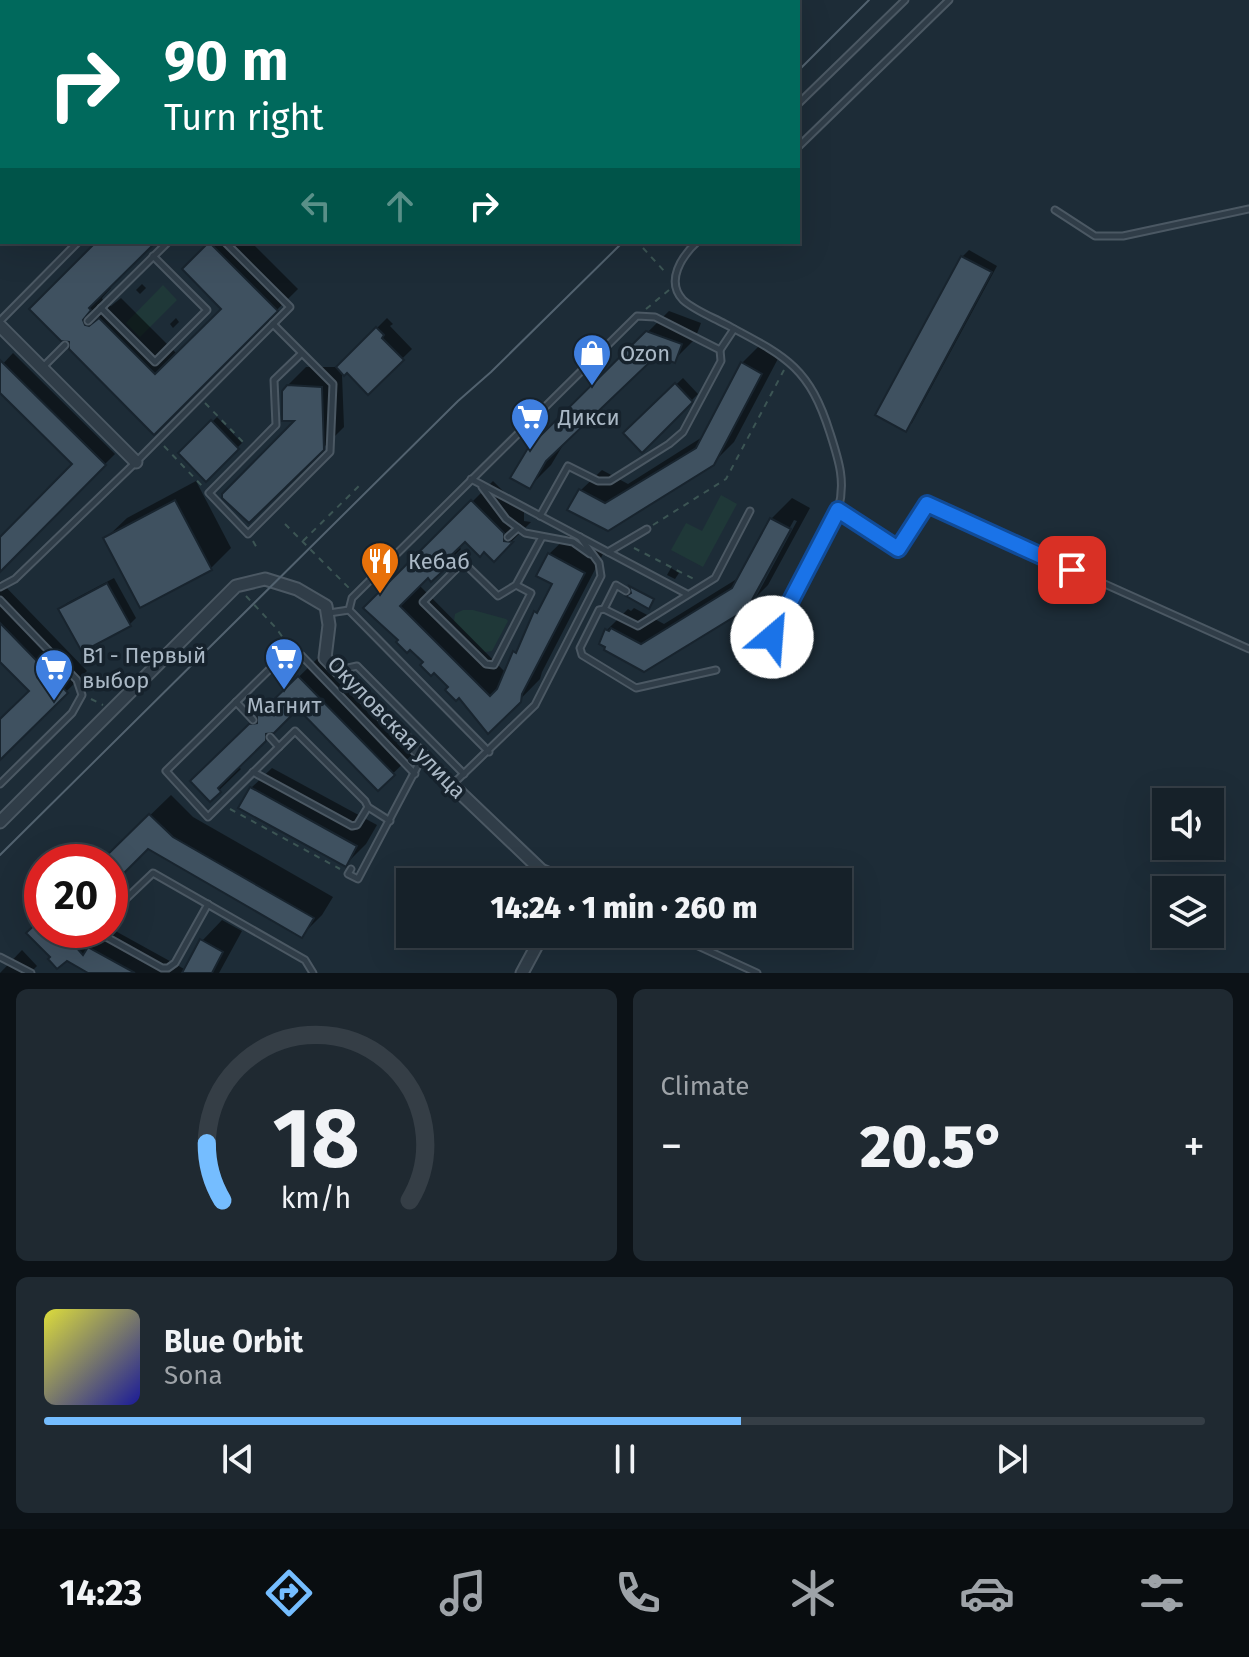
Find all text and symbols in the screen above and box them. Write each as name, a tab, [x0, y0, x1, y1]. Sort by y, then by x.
text: 90 m	[164, 28, 289, 95]
icon: right	[32, 32, 136, 136]
text: Turn right	[164, 96, 324, 140]
icon: left	[294, 184, 338, 228]
icon: ahead	[378, 184, 422, 228]
icon: right	[462, 184, 506, 228]
shop icon: Ozon	[571, 332, 613, 387]
place label: Ozon	[620, 340, 670, 367]
supermarket icon: Дикси	[509, 396, 551, 451]
place label: Дикси	[557, 404, 620, 431]
pin	[1038, 536, 1106, 604]
restaurant icon: Кебаб	[359, 540, 401, 595]
place label: Кебаб	[408, 548, 470, 575]
icon: arrive	[1050, 548, 1094, 592]
position arrow	[730, 595, 814, 679]
supermarket icon: Магнит	[263, 636, 305, 691]
place label: В1 - Первый выбор	[82, 642, 206, 694]
supermarket icon: В1 - Первый выбор	[33, 647, 75, 702]
street label: Окуловская улица	[322, 650, 472, 804]
place label: Магнит	[247, 692, 321, 719]
map controls	[1152, 788, 1224, 948]
button: sound	[1152, 788, 1224, 860]
speed limit sign: 20	[24, 844, 128, 948]
button: layers	[1152, 876, 1224, 948]
text: 14:24 · 1 min · 260 m	[490, 890, 758, 926]
text: Climate	[661, 1071, 749, 1102]
text: 18	[273, 1089, 360, 1189]
text: 20.5°	[860, 1111, 1005, 1183]
text: −	[661, 1120, 683, 1173]
text: +	[1183, 1120, 1205, 1173]
text: km/h	[281, 1181, 352, 1216]
text: Blue Orbit	[164, 1324, 303, 1360]
text: Sona	[164, 1360, 223, 1391]
icon: previous	[216, 1437, 260, 1481]
icon: pause	[603, 1437, 647, 1481]
icon: next	[990, 1437, 1034, 1481]
icon: directions	[261, 1565, 317, 1621]
icon: music	[435, 1565, 491, 1621]
icon: phone	[610, 1565, 666, 1621]
icon: climate	[785, 1565, 841, 1621]
icon: car	[959, 1565, 1015, 1621]
icon: filters	[1134, 1565, 1190, 1621]
text: 14:23	[59, 1571, 142, 1615]

